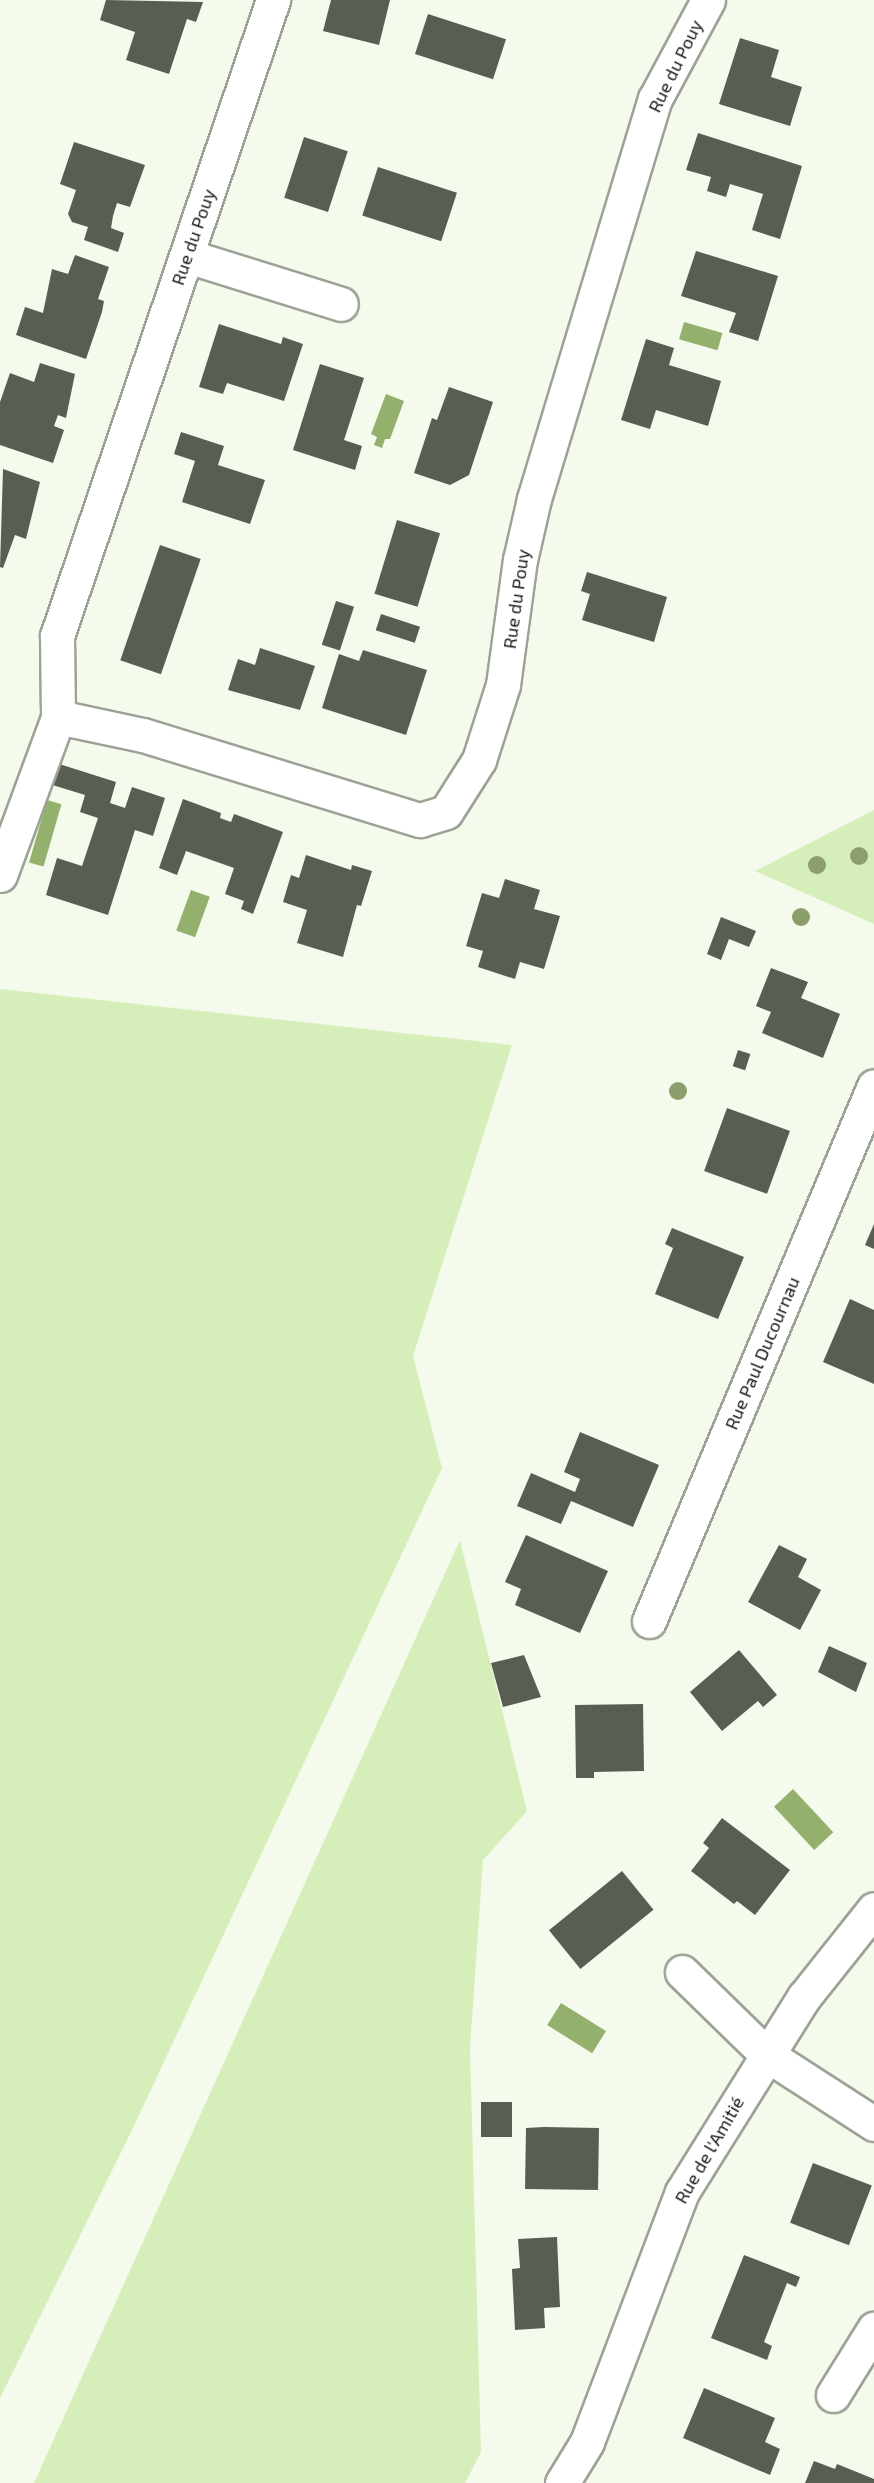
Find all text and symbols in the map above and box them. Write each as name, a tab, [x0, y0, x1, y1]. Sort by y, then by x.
street label: Rue du Pouy	[643, 16, 707, 116]
street label: Rue du Pouy	[166, 186, 220, 288]
street label: Rue du Pouy	[498, 548, 534, 650]
street label: Rue Paul Ducournau	[720, 1273, 804, 1433]
street label: Rue de l'Amitié	[670, 2093, 748, 2207]

